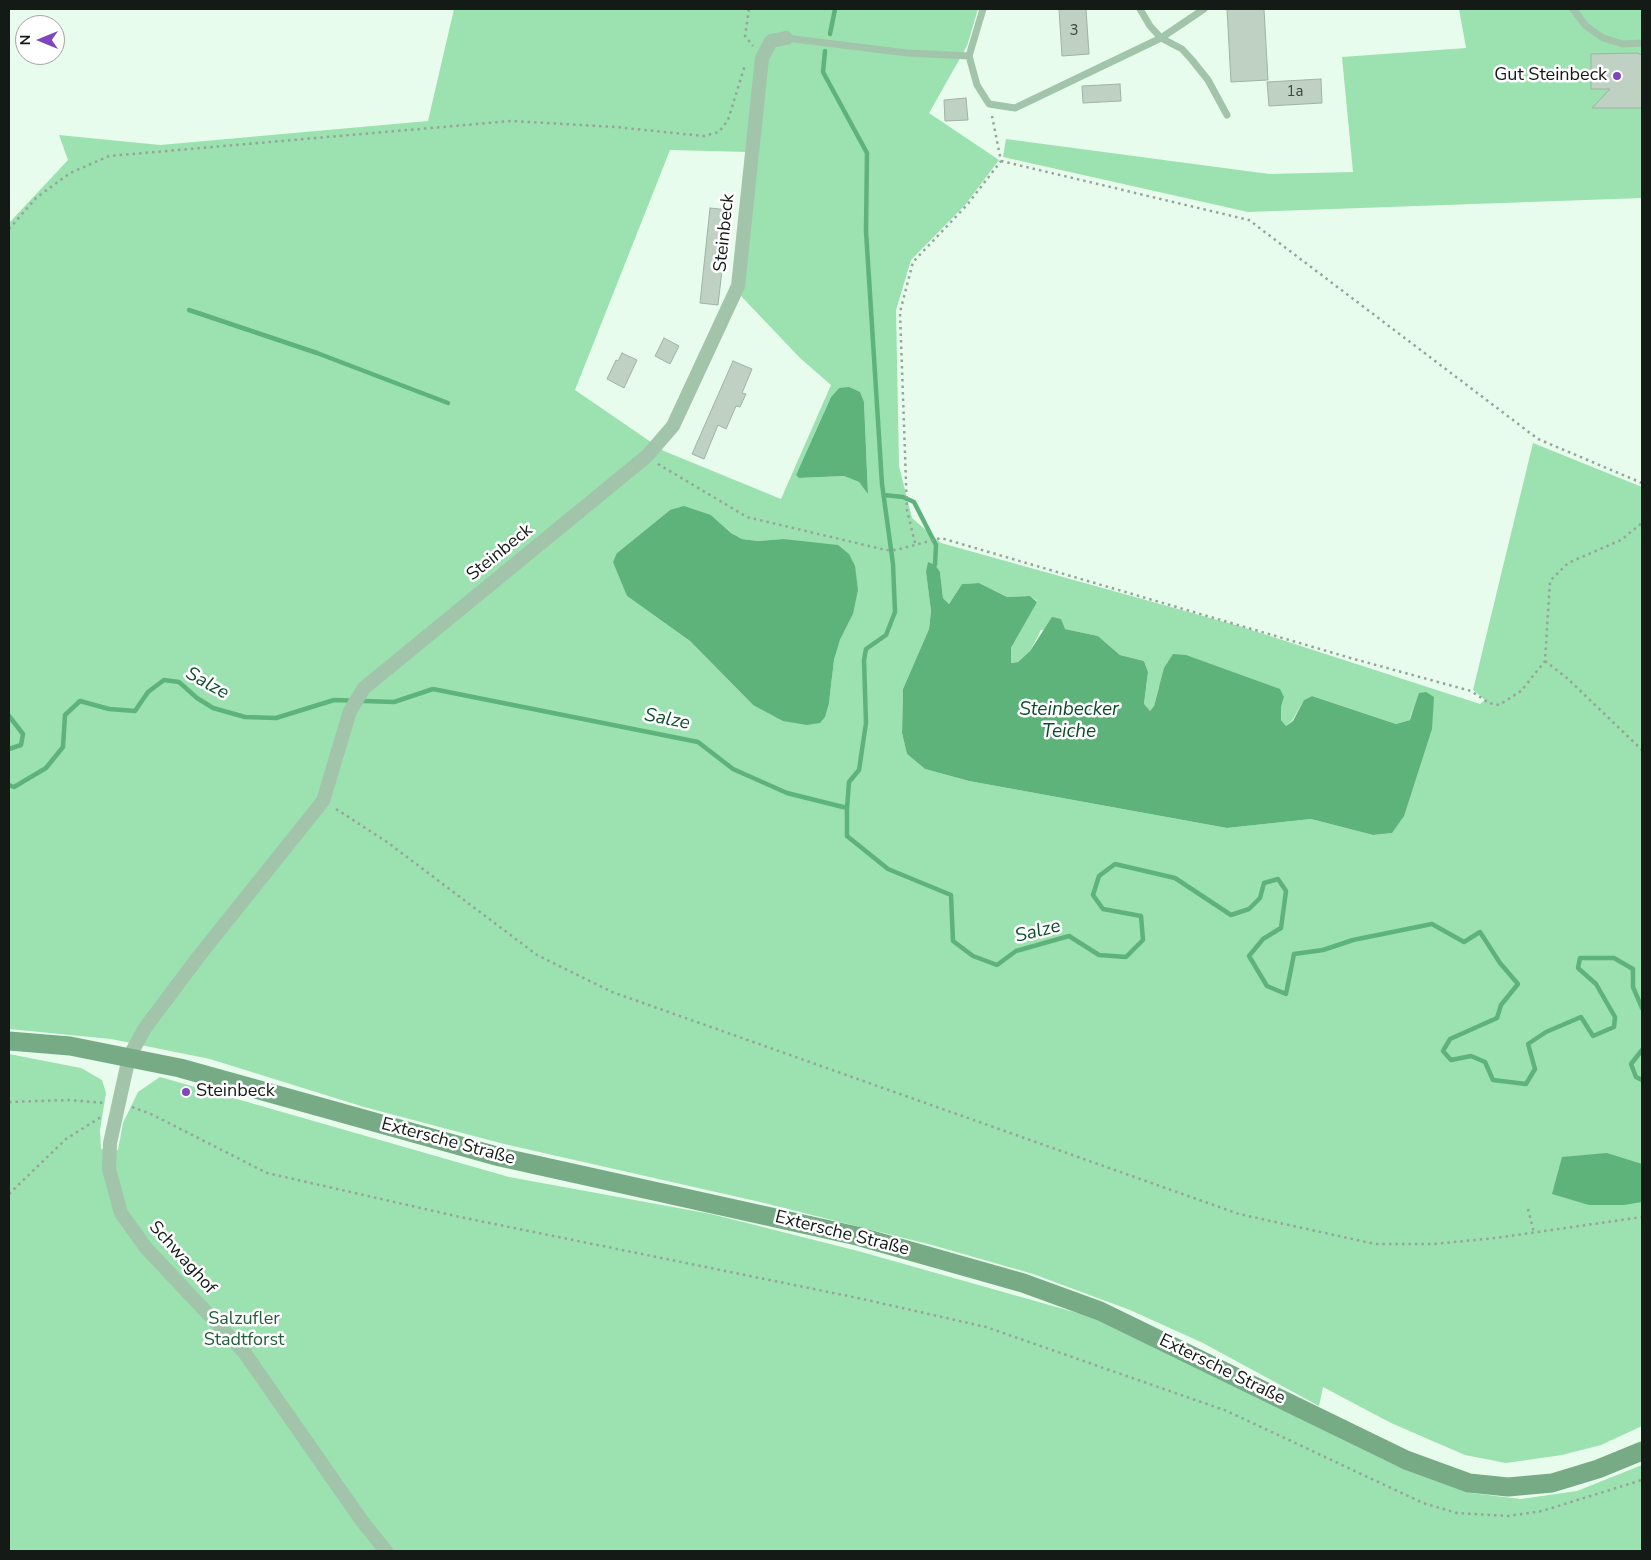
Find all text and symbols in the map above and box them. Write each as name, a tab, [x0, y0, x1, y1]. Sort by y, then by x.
north arrow	[15, 15, 65, 65]
house number: 3	[1070, 22, 1078, 40]
text: N	[16, 35, 35, 45]
place label: Gut Steinbeck	[1494, 65, 1607, 87]
marker: Gut Steinbeck	[1611, 70, 1623, 82]
house number: 1a	[1287, 83, 1303, 101]
street label: Steinbeck	[710, 193, 740, 273]
street label: Steinbeck	[463, 520, 537, 586]
water label: Salze	[181, 663, 233, 705]
water label: Steinbecker Teiche	[1019, 699, 1119, 743]
water label: Salze	[642, 704, 692, 736]
water label: Salze	[1013, 915, 1063, 949]
place label: Steinbeck	[196, 1081, 275, 1103]
marker: Steinbeck	[180, 1086, 192, 1098]
street label: Extersche Straße	[379, 1114, 517, 1170]
street label: Extersche Straße	[773, 1207, 911, 1261]
street label: Schwaghof	[144, 1217, 220, 1299]
park label: Salzufler Stadtforst	[204, 1309, 284, 1352]
street label: Extersche Straße	[1156, 1330, 1288, 1410]

